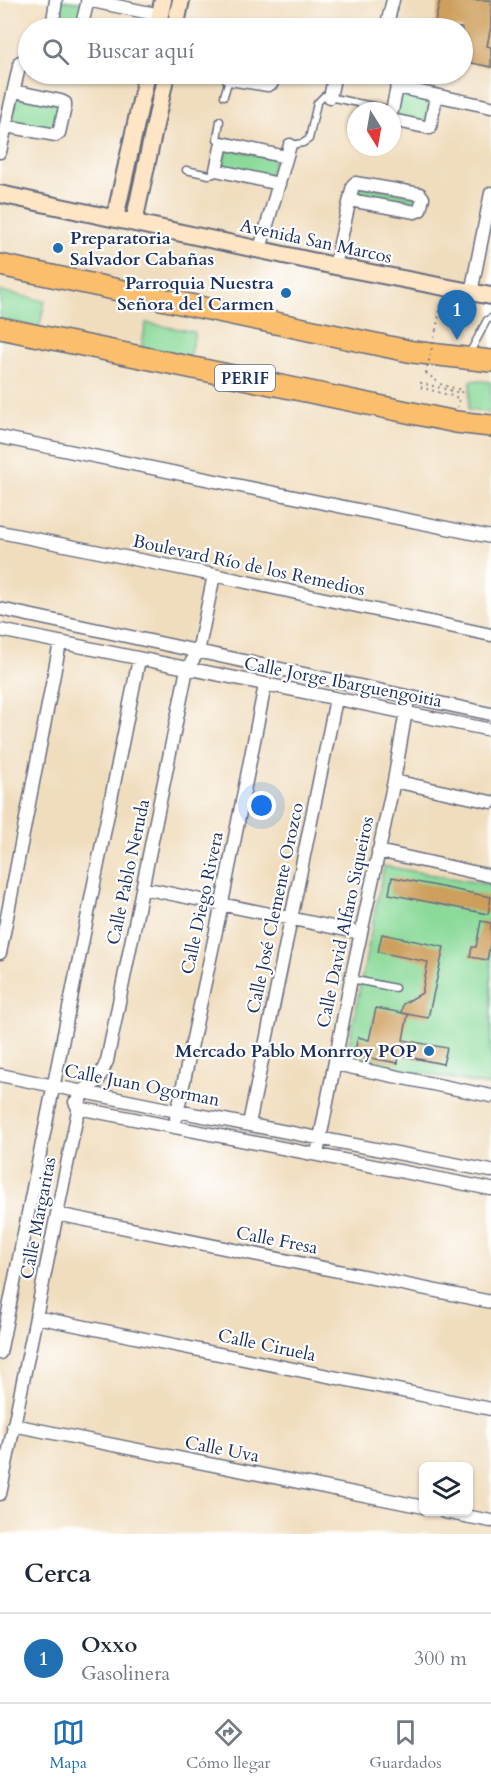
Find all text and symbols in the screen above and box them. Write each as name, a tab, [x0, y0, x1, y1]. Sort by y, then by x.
search box	[18, 18, 473, 84]
icon: search	[39, 35, 72, 68]
text: Buscar aquí	[87, 36, 194, 66]
north arrow	[347, 102, 401, 156]
street label: Avenida San Marcos	[238, 213, 394, 270]
place label: Preparatoria Salvador Cabañas	[70, 226, 214, 272]
marker: Preparatoria Salvador Cabañas	[51, 241, 65, 255]
place label: Parroquia Nuestra Señora del Carmen	[117, 271, 274, 317]
marker: Parroquia Nuestra Señora del Carmen	[279, 286, 293, 300]
pin: 1	[438, 290, 476, 340]
road number: PERIF	[215, 365, 275, 391]
street label: Boulevard Río de los Remedios	[131, 529, 367, 602]
street label: Calle Jorge Ibarguengoitia	[242, 651, 444, 714]
your location	[247, 791, 276, 820]
street label: Calle Pablo Neruda	[101, 797, 156, 947]
street label: Calle José Clemente Orozco	[241, 800, 310, 1016]
street label: Calle David Alfaro Siqueiros	[311, 814, 380, 1030]
street label: Calle Diego Rivera	[175, 829, 230, 977]
place label: Mercado Pablo Monrroy POP	[175, 1039, 417, 1064]
marker: Mercado Pablo Monrroy POP	[422, 1044, 436, 1058]
street label: Calle Juan Ogorman	[62, 1058, 222, 1113]
street label: Calle Margaritas	[14, 1155, 63, 1281]
street label: Calle Fresa	[234, 1220, 320, 1261]
street label: Calle Ciruela	[216, 1323, 318, 1368]
street label: Calle Uva	[183, 1430, 261, 1469]
map controls	[419, 1462, 473, 1516]
button: layers	[419, 1462, 473, 1516]
text: Cerca	[24, 1556, 91, 1591]
text: Oxxo	[81, 1630, 137, 1660]
text: 1	[38, 1645, 49, 1672]
text: 300 m	[414, 1645, 467, 1672]
text: Gasolinera	[81, 1660, 170, 1687]
tab: Mapa	[49, 1716, 87, 1774]
tab: Cómo llegar	[186, 1716, 270, 1774]
tab: Guardados	[369, 1716, 442, 1774]

